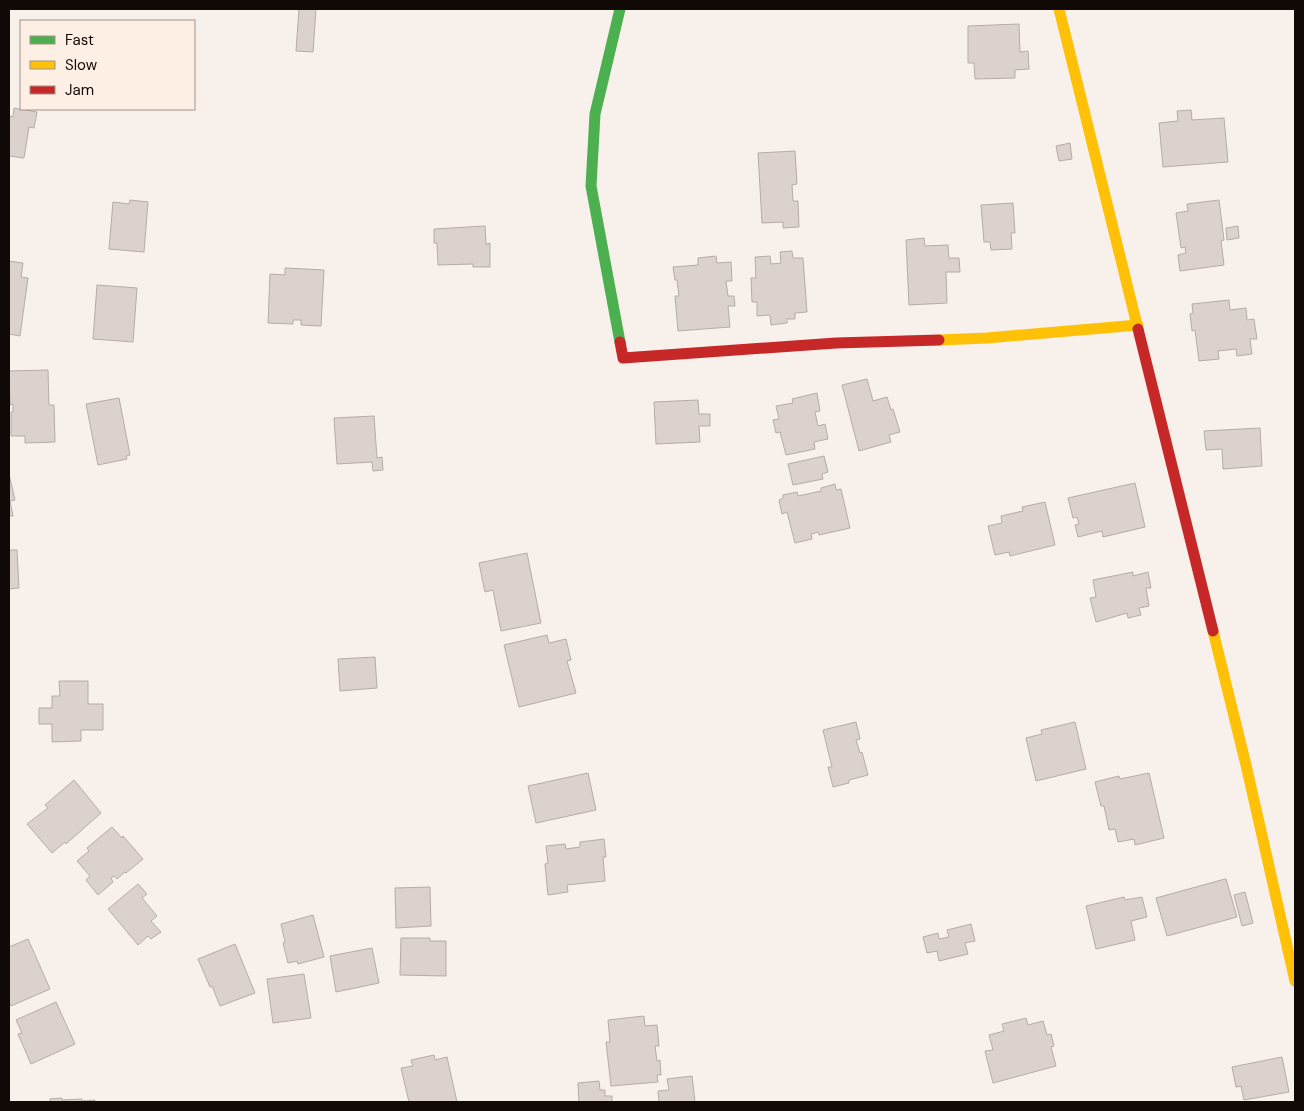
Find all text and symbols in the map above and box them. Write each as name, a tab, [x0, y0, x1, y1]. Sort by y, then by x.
legend	[20, 20, 195, 110]
text: Fast	[65, 30, 94, 50]
text: Slow	[65, 55, 98, 75]
text: Jam	[65, 80, 94, 100]

